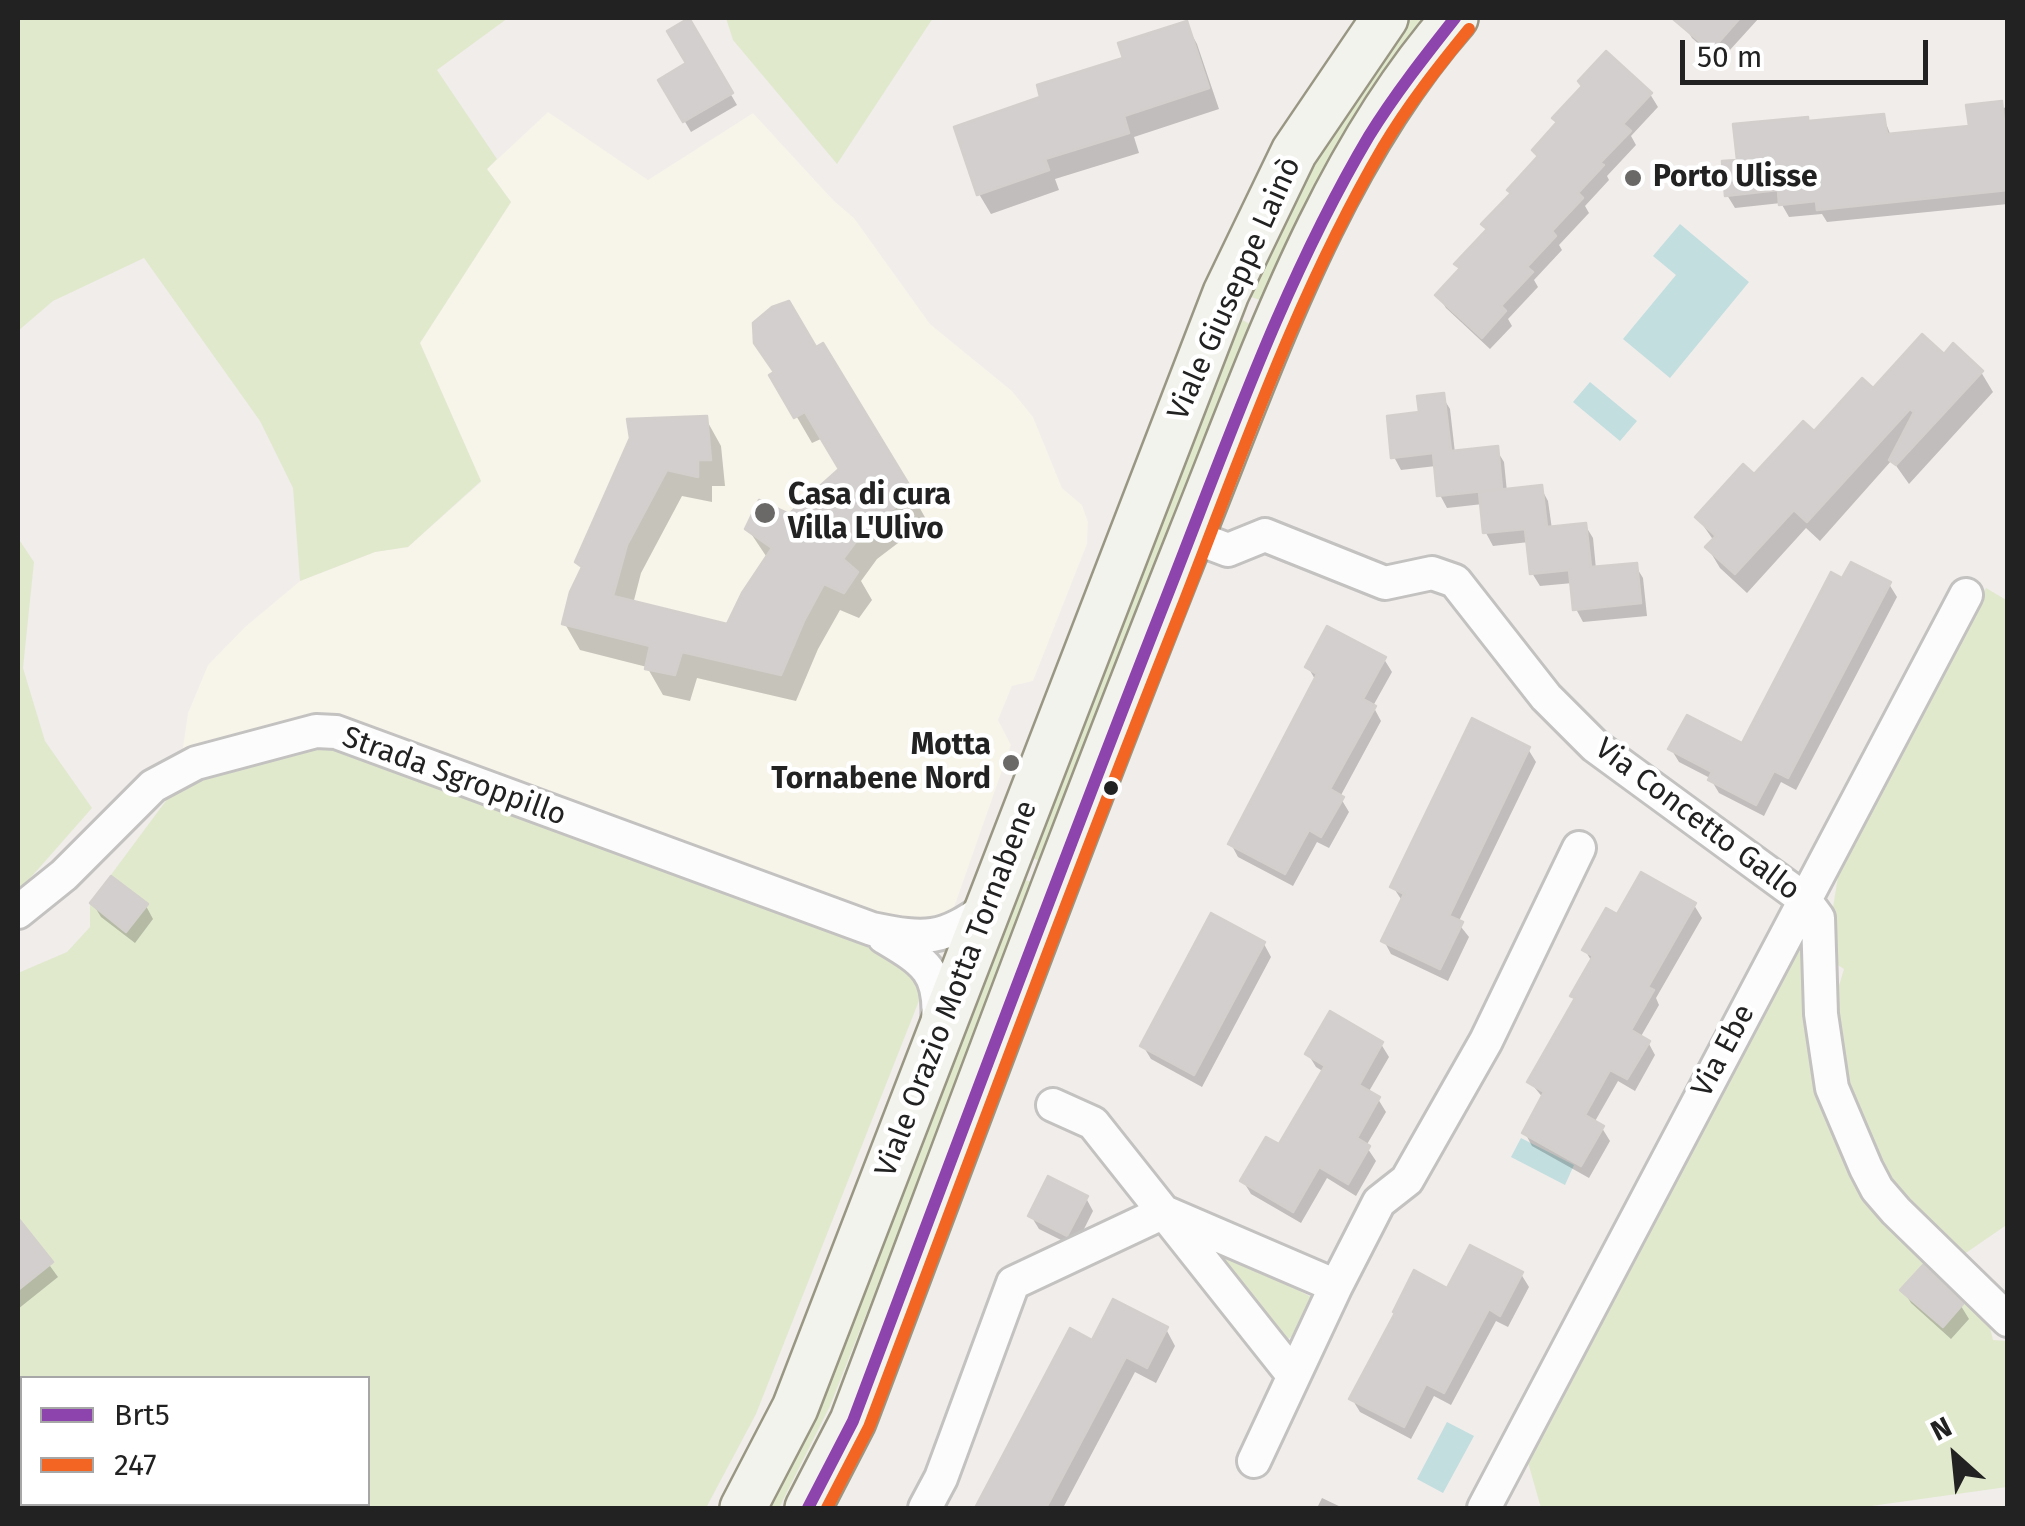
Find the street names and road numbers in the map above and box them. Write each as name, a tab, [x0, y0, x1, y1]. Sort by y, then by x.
street label: Viale Giuseppe Lainò	[1161, 152, 1309, 426]
street label: Strada Sgroppillo	[337, 720, 571, 834]
street label: Via Concetto Gallo	[1587, 731, 1807, 909]
street label: Viale Orazio Motta Tornabene	[868, 796, 1046, 1182]
street label: Via Ebe	[1685, 999, 1763, 1103]

